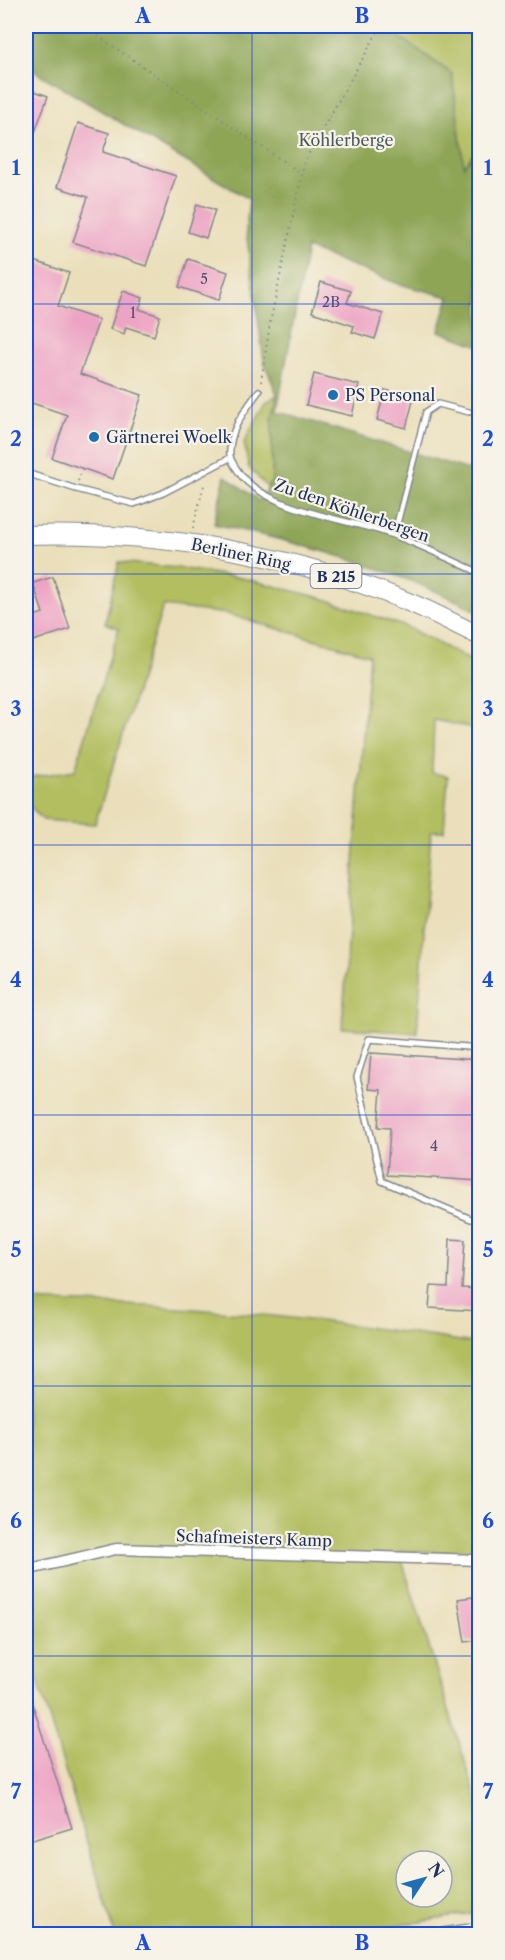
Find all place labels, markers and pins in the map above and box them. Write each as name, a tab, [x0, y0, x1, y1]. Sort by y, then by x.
place label: PS Personal	[345, 385, 435, 405]
marker: PS Personal	[326, 388, 340, 402]
place label: Gärtnerei Woelk	[106, 427, 232, 447]
marker: Gärtnerei Woelk	[87, 430, 101, 444]

